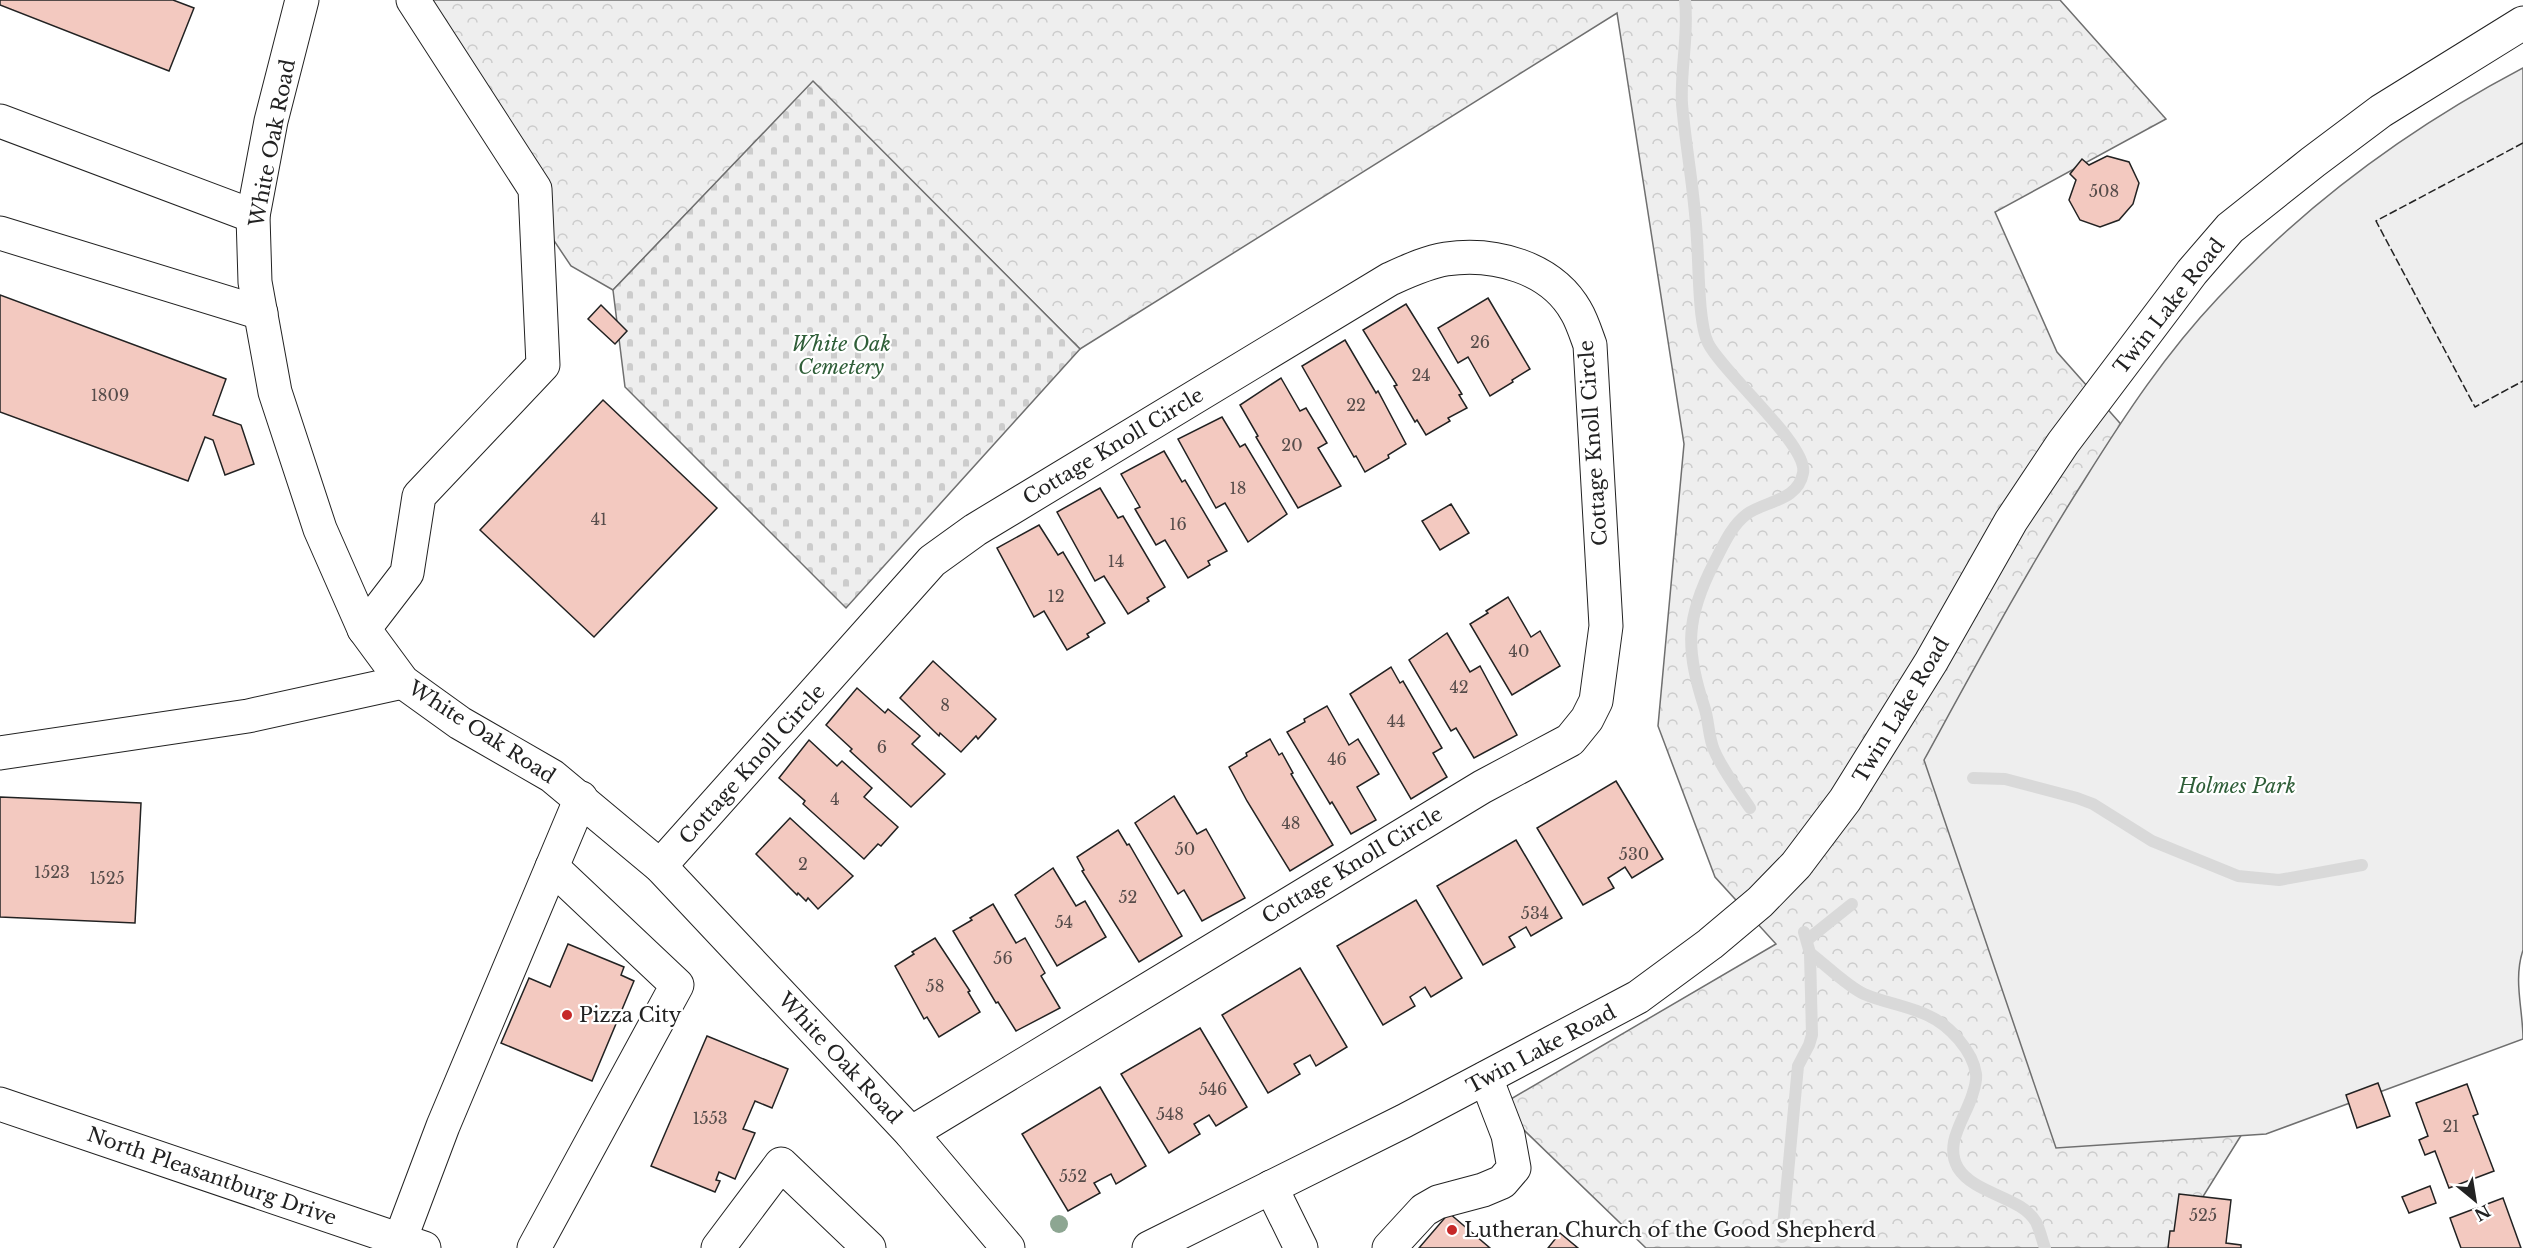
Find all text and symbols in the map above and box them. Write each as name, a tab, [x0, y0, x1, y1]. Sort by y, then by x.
street label: White Oak Road	[244, 57, 300, 230]
house number: 508	[2089, 181, 2119, 201]
street label: Twin Lake Road	[2109, 233, 2229, 379]
park label: White Oak Cemetery	[791, 332, 891, 379]
house number: 26	[1470, 332, 1490, 352]
street label: Cottage Knoll Circle	[1574, 339, 1612, 547]
house number: 24	[1411, 365, 1431, 385]
street label: Cottage Knoll Circle	[1018, 383, 1208, 509]
house number: 1809	[91, 385, 129, 405]
house number: 22	[1346, 395, 1366, 415]
house number: 20	[1281, 435, 1303, 455]
house number: 18	[1230, 478, 1246, 498]
house number: 41	[591, 509, 607, 529]
house number: 16	[1169, 514, 1187, 534]
house number: 14	[1108, 551, 1124, 571]
house number: 12	[1048, 586, 1065, 606]
street label: Twin Lake Road	[1848, 633, 1954, 787]
house number: 40	[1509, 641, 1529, 661]
street label: White Oak Road	[403, 675, 560, 788]
house number: 42	[1449, 677, 1469, 697]
street label: Cottage Knoll Circle	[674, 679, 830, 849]
house number: 8	[940, 695, 950, 715]
house number: 44	[1387, 711, 1405, 731]
house number: 6	[877, 737, 887, 757]
house number: 46	[1327, 749, 1347, 769]
park label: Holmes Park	[2177, 774, 2296, 798]
house number: 4	[830, 789, 840, 809]
street label: Cottage Knoll Circle	[1257, 802, 1447, 928]
house number: 48	[1281, 813, 1301, 833]
house number: 50	[1175, 839, 1195, 859]
house number: 530	[1619, 844, 1649, 864]
house number: 2	[798, 854, 808, 874]
house number: 1523	[34, 862, 70, 882]
house number: 1525	[89, 868, 125, 888]
house number: 52	[1119, 887, 1137, 907]
house number: 534	[1521, 903, 1549, 923]
house number: 54	[1055, 912, 1073, 932]
house number: 56	[993, 948, 1013, 968]
house number: 58	[926, 976, 944, 996]
street label: White Oak Road	[773, 987, 907, 1128]
street label: Twin Lake Road	[1462, 1000, 1620, 1098]
place label: Pizza City	[579, 1003, 682, 1027]
marker: Pizza City	[560, 1008, 574, 1022]
house number: 546	[1199, 1079, 1227, 1099]
house number: 548	[1156, 1104, 1184, 1124]
house number: 1553	[692, 1108, 728, 1128]
house number: 21	[2443, 1116, 2460, 1136]
street label: North Pleasantburg Drive	[84, 1122, 340, 1230]
house number: 552	[1059, 1166, 1087, 1186]
north arrow	[2445, 1170, 2505, 1230]
text: N	[2471, 1201, 2494, 1225]
house number: 525	[2189, 1205, 2217, 1225]
place label: Lutheran Church of the Good Shepherd	[1464, 1218, 1876, 1242]
marker: Lutheran Church of the Good Shepherd	[1445, 1223, 1459, 1237]

